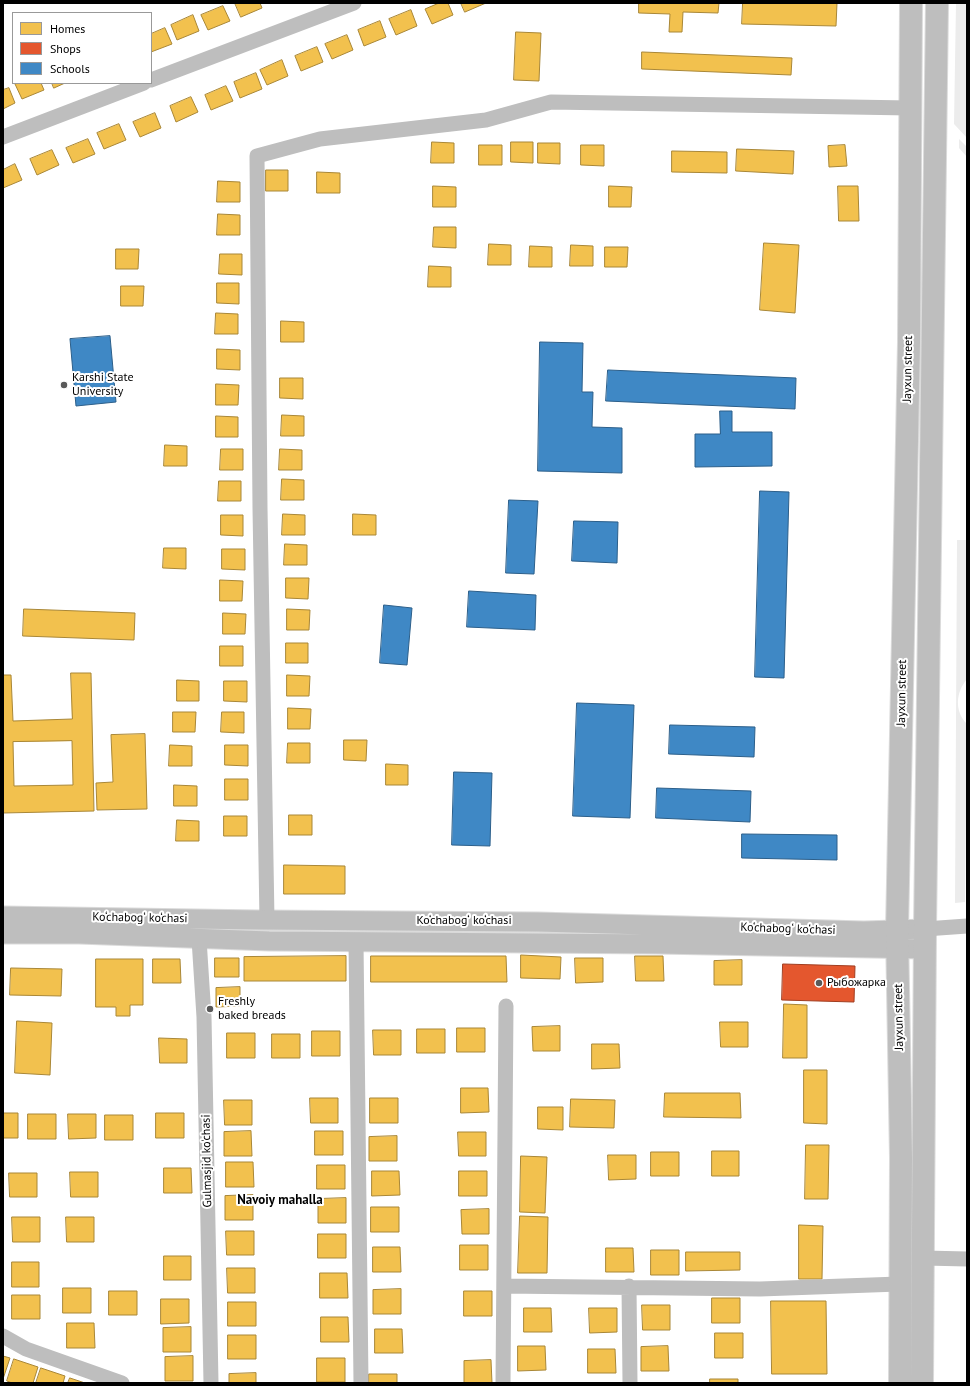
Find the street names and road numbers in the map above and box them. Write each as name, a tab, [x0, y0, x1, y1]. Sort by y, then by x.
street label: Jayxun street	[900, 336, 916, 402]
street label: Jayxun street	[894, 660, 910, 726]
street label: Ko‘chabog‘ ko‘chasi	[92, 910, 188, 926]
street label: Ko‘chabog‘ ko‘chasi	[416, 914, 512, 928]
street label: Ko‘chabog‘ ko‘chasi	[740, 920, 836, 938]
street label: Jayxun street	[891, 984, 907, 1050]
street label: Gulmasjid ko'chasi	[199, 1114, 215, 1208]

